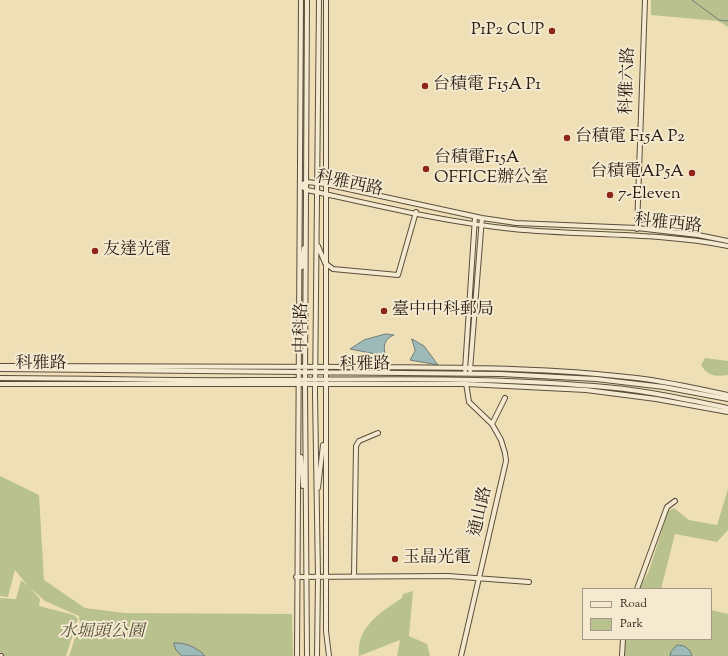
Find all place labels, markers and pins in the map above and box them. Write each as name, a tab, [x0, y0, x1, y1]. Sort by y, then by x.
place label: P1P2 CUP	[471, 21, 544, 41]
marker: P1P2 CUP	[547, 26, 557, 36]
place label: 台積電 F15A P1	[433, 76, 541, 96]
marker: 台積電 F15A P1	[420, 81, 430, 91]
place label: 台積電 F15A P2	[575, 128, 685, 148]
marker: 台積電 F15A P2	[562, 133, 572, 143]
place label: 台積電F15A OFFICE辦公室	[434, 149, 548, 189]
place label: 台積電AP5A	[590, 163, 684, 183]
marker: 台積電F15A OFFICE辦公室	[421, 164, 431, 174]
marker: 台積電AP5A	[687, 168, 697, 178]
place label: 7-Eleven	[618, 185, 681, 205]
marker: 7-Eleven	[605, 190, 615, 200]
place label: 友達光電	[103, 241, 171, 261]
marker: 友達光電	[90, 246, 100, 256]
place label: 臺中中科郵局	[392, 301, 494, 321]
marker: 臺中中科郵局	[379, 306, 389, 316]
place label: 玉晶光電	[403, 549, 471, 569]
marker: 玉晶光電	[390, 554, 400, 564]

